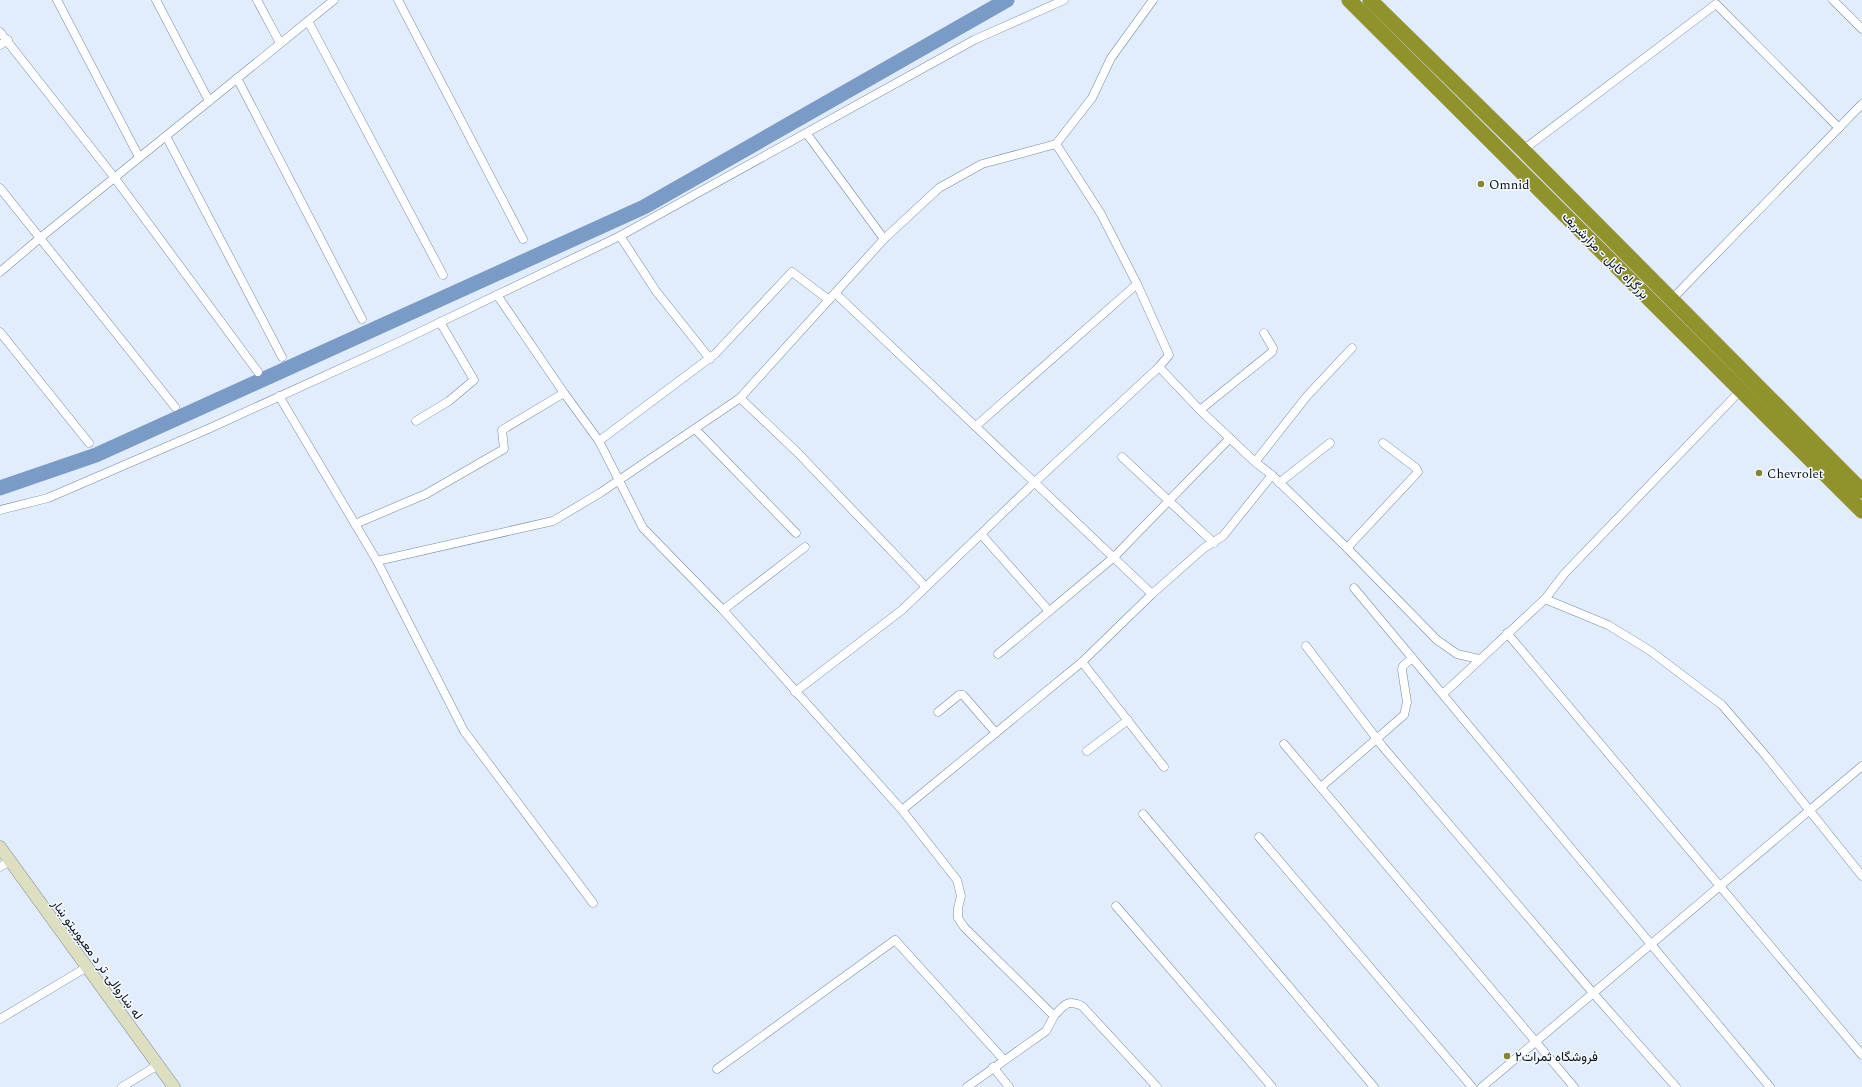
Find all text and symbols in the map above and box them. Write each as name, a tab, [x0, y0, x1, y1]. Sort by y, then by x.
place label: Omnid	[1489, 175, 1530, 195]
marker: Omnid	[1476, 179, 1486, 189]
street label: بزرگراه کابل - مزارشریف	[1557, 208, 1654, 304]
place label: Chevrolet	[1767, 464, 1824, 484]
marker: Chevrolet	[1754, 468, 1764, 478]
street label: له ښاروالۍ تر د معیوبیتو ښار	[46, 894, 148, 1024]
place label: فروشگاه ثمرات٢	[1515, 1047, 1598, 1067]
marker: فروشگاه ثمرات٢	[1502, 1051, 1512, 1061]

